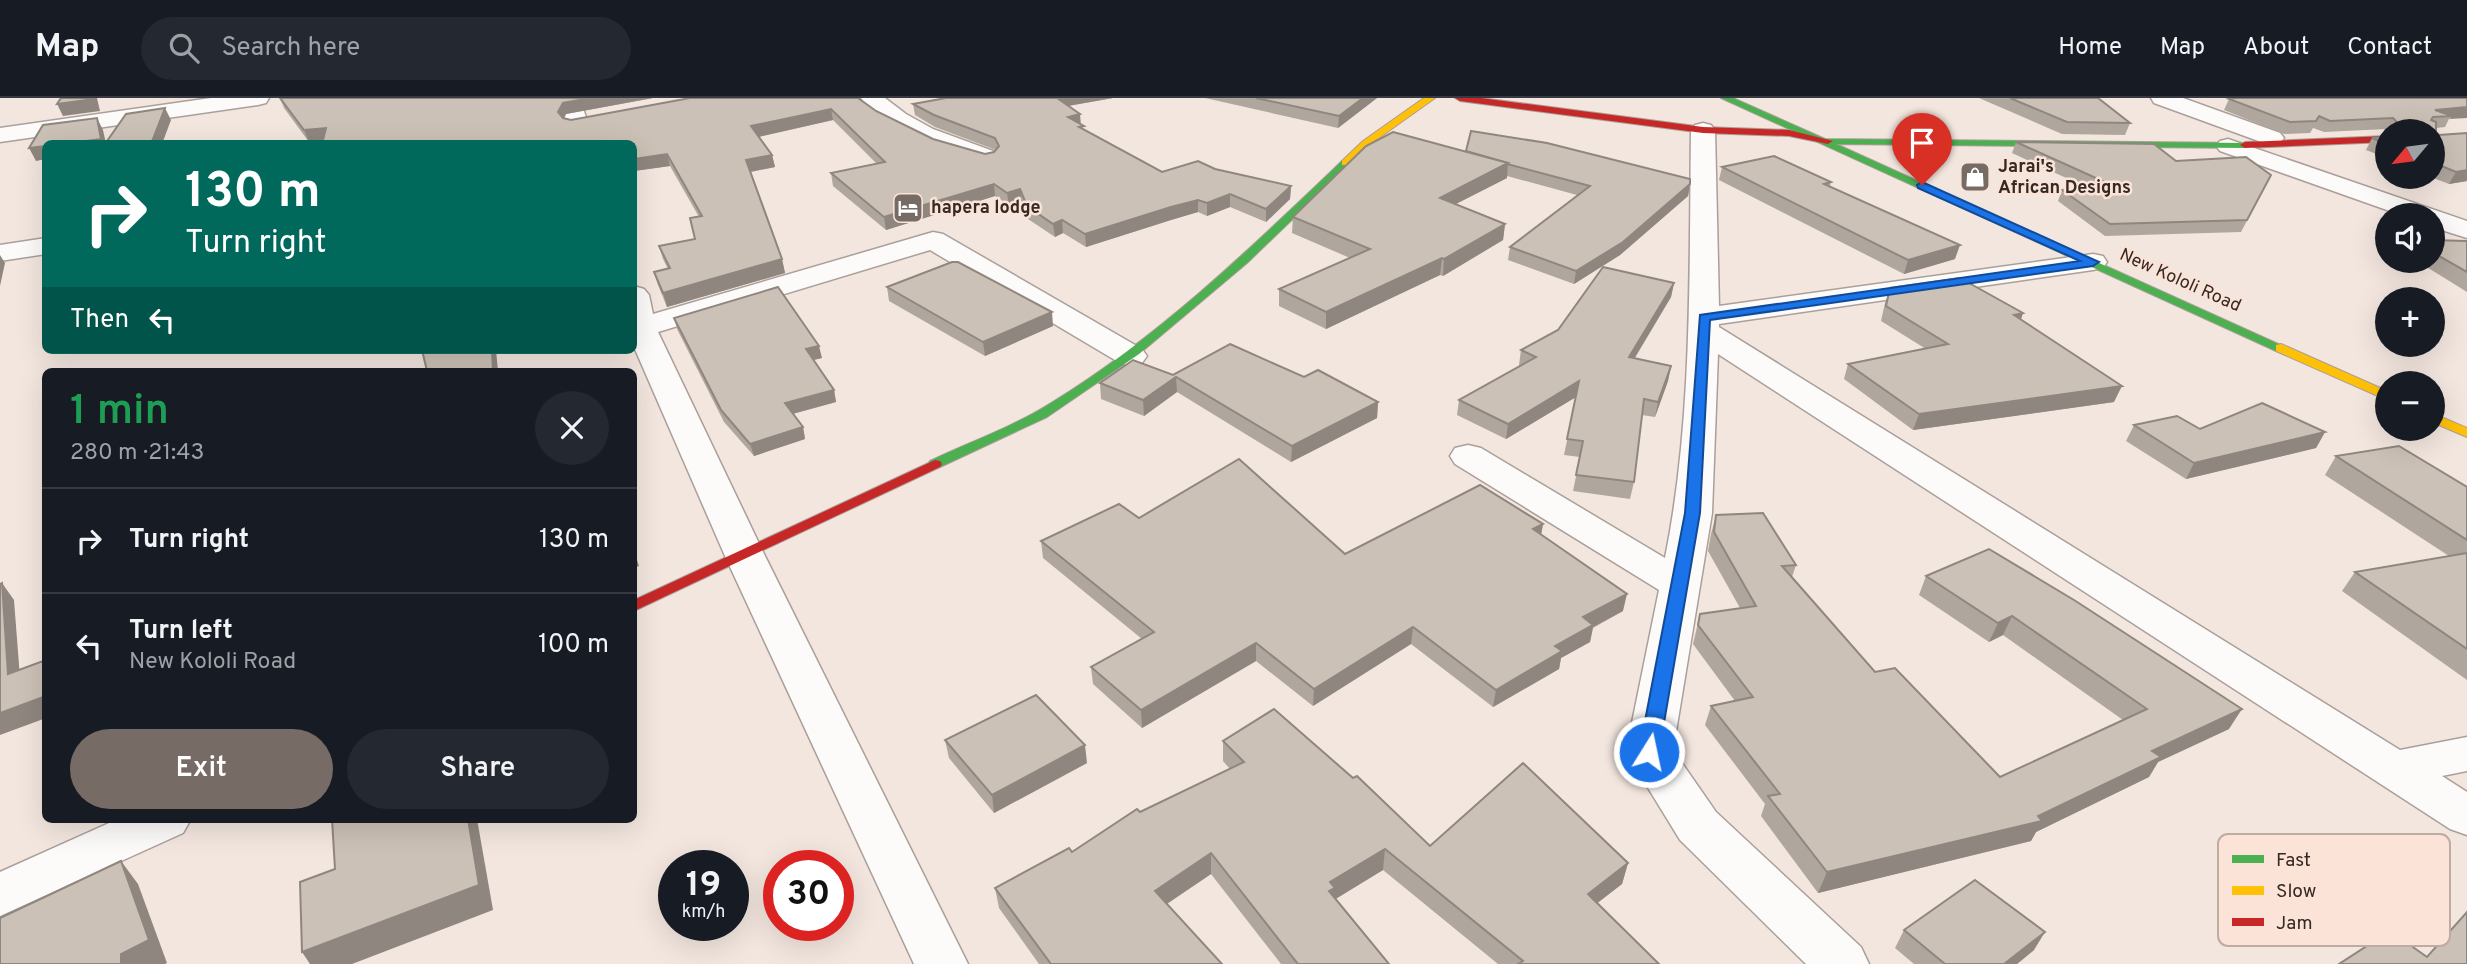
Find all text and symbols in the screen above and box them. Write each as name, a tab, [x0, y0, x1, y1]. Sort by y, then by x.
search box	[141, 17, 631, 80]
text: Map	[35, 27, 99, 69]
icon: search	[165, 29, 203, 67]
text: Search here	[221, 32, 360, 65]
text: Home	[2058, 33, 2122, 63]
text: Map	[2160, 33, 2205, 63]
text: About	[2243, 33, 2309, 63]
text: Contact	[2347, 33, 2432, 63]
pin	[1892, 113, 1952, 185]
north arrow	[2375, 119, 2445, 189]
map controls	[2375, 119, 2445, 441]
icon: arrive	[1903, 124, 1941, 162]
place label: Jarai's African Designs	[1998, 156, 2131, 200]
shop icon: Jarai's African Designs	[1958, 160, 1992, 194]
text: 130 m	[185, 163, 321, 225]
icon: right	[70, 168, 161, 259]
hotel icon: hapera lodge	[891, 191, 925, 225]
place label: hapera lodge	[931, 197, 1040, 220]
button: sound	[2375, 203, 2445, 273]
text: Turn right	[185, 224, 327, 264]
street label: New Kololi Road	[2116, 244, 2244, 318]
button: +	[2375, 287, 2445, 357]
icon: left	[143, 301, 181, 339]
text: Then	[70, 304, 129, 337]
button: −	[2375, 371, 2445, 441]
text: 1 min	[70, 386, 169, 439]
button: close	[535, 391, 609, 465]
text: 280 m · 21:43	[70, 439, 204, 468]
icon: right	[70, 522, 108, 560]
text: Turn right	[129, 524, 249, 557]
text: 130 m	[539, 524, 609, 557]
text: Turn left	[129, 615, 233, 648]
icon: left	[70, 627, 108, 665]
text: 100 m	[538, 629, 609, 662]
text: New Kololi Road	[129, 648, 296, 677]
position arrow	[1612, 715, 1686, 789]
button: Exit	[70, 729, 333, 809]
button: Share	[347, 729, 609, 809]
legend	[2218, 834, 2450, 946]
text: Fast	[2276, 849, 2311, 873]
speed limit sign: 30	[763, 850, 854, 941]
text: 19	[686, 864, 721, 908]
text: Slow	[2276, 880, 2316, 904]
text: km/h	[682, 901, 725, 924]
text: Jam	[2276, 912, 2313, 936]

